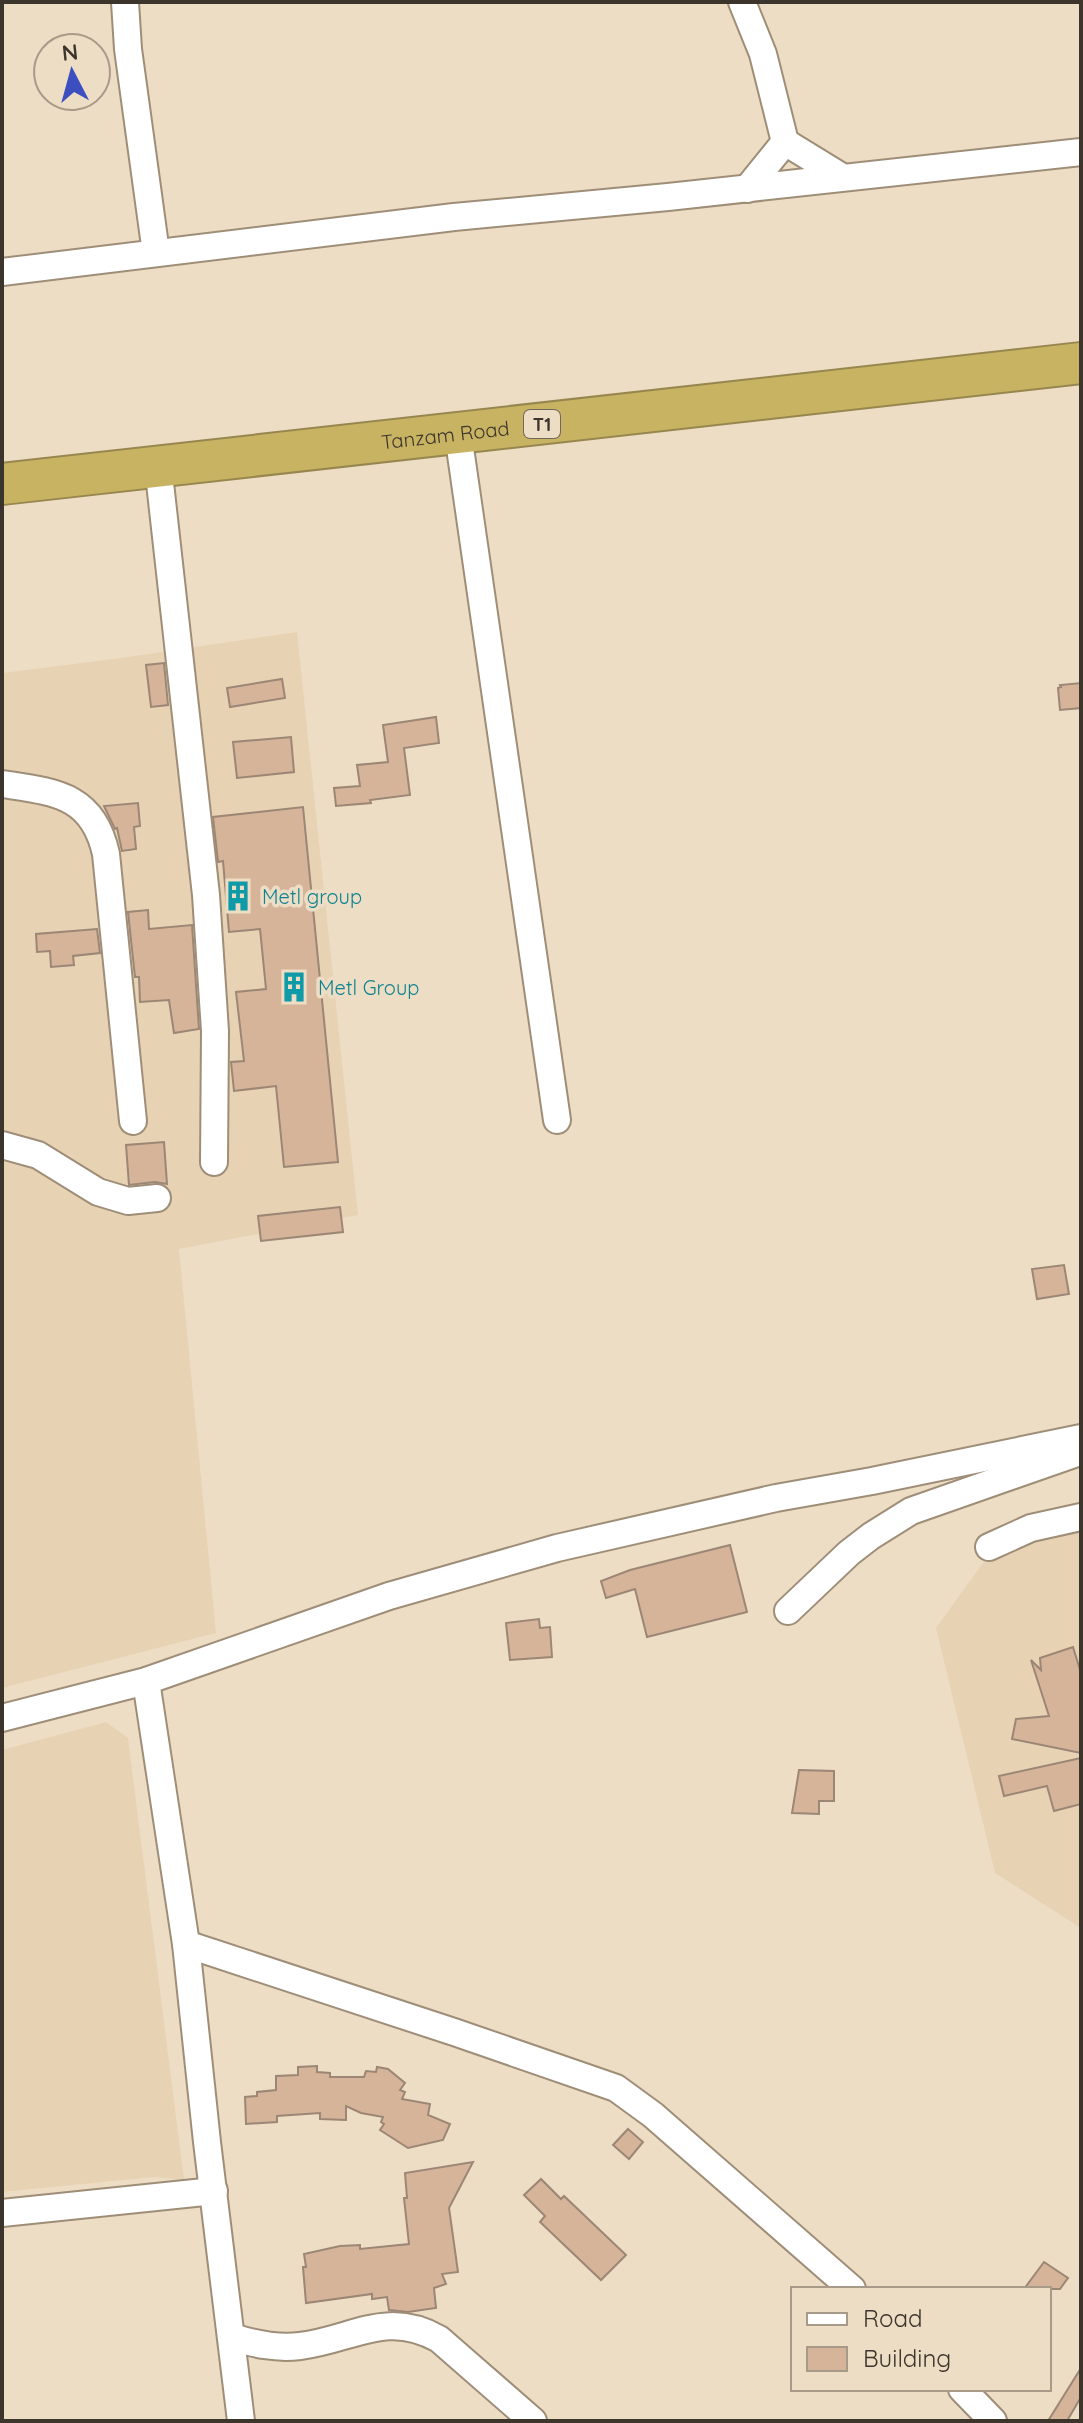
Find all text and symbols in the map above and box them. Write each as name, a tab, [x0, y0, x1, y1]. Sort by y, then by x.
north arrow	[32, 32, 112, 112]
text: N	[60, 37, 79, 67]
road number: T1	[524, 410, 560, 438]
street label: Tanzam Road	[380, 415, 511, 454]
building icon: Metl group	[221, 879, 255, 913]
place label: Metl group	[262, 884, 362, 909]
building icon: Metl Group	[277, 970, 311, 1004]
place label: Metl Group	[318, 975, 419, 1000]
legend	[791, 2287, 1051, 2391]
text: Road	[863, 2303, 923, 2333]
text: Building	[863, 2343, 951, 2373]

